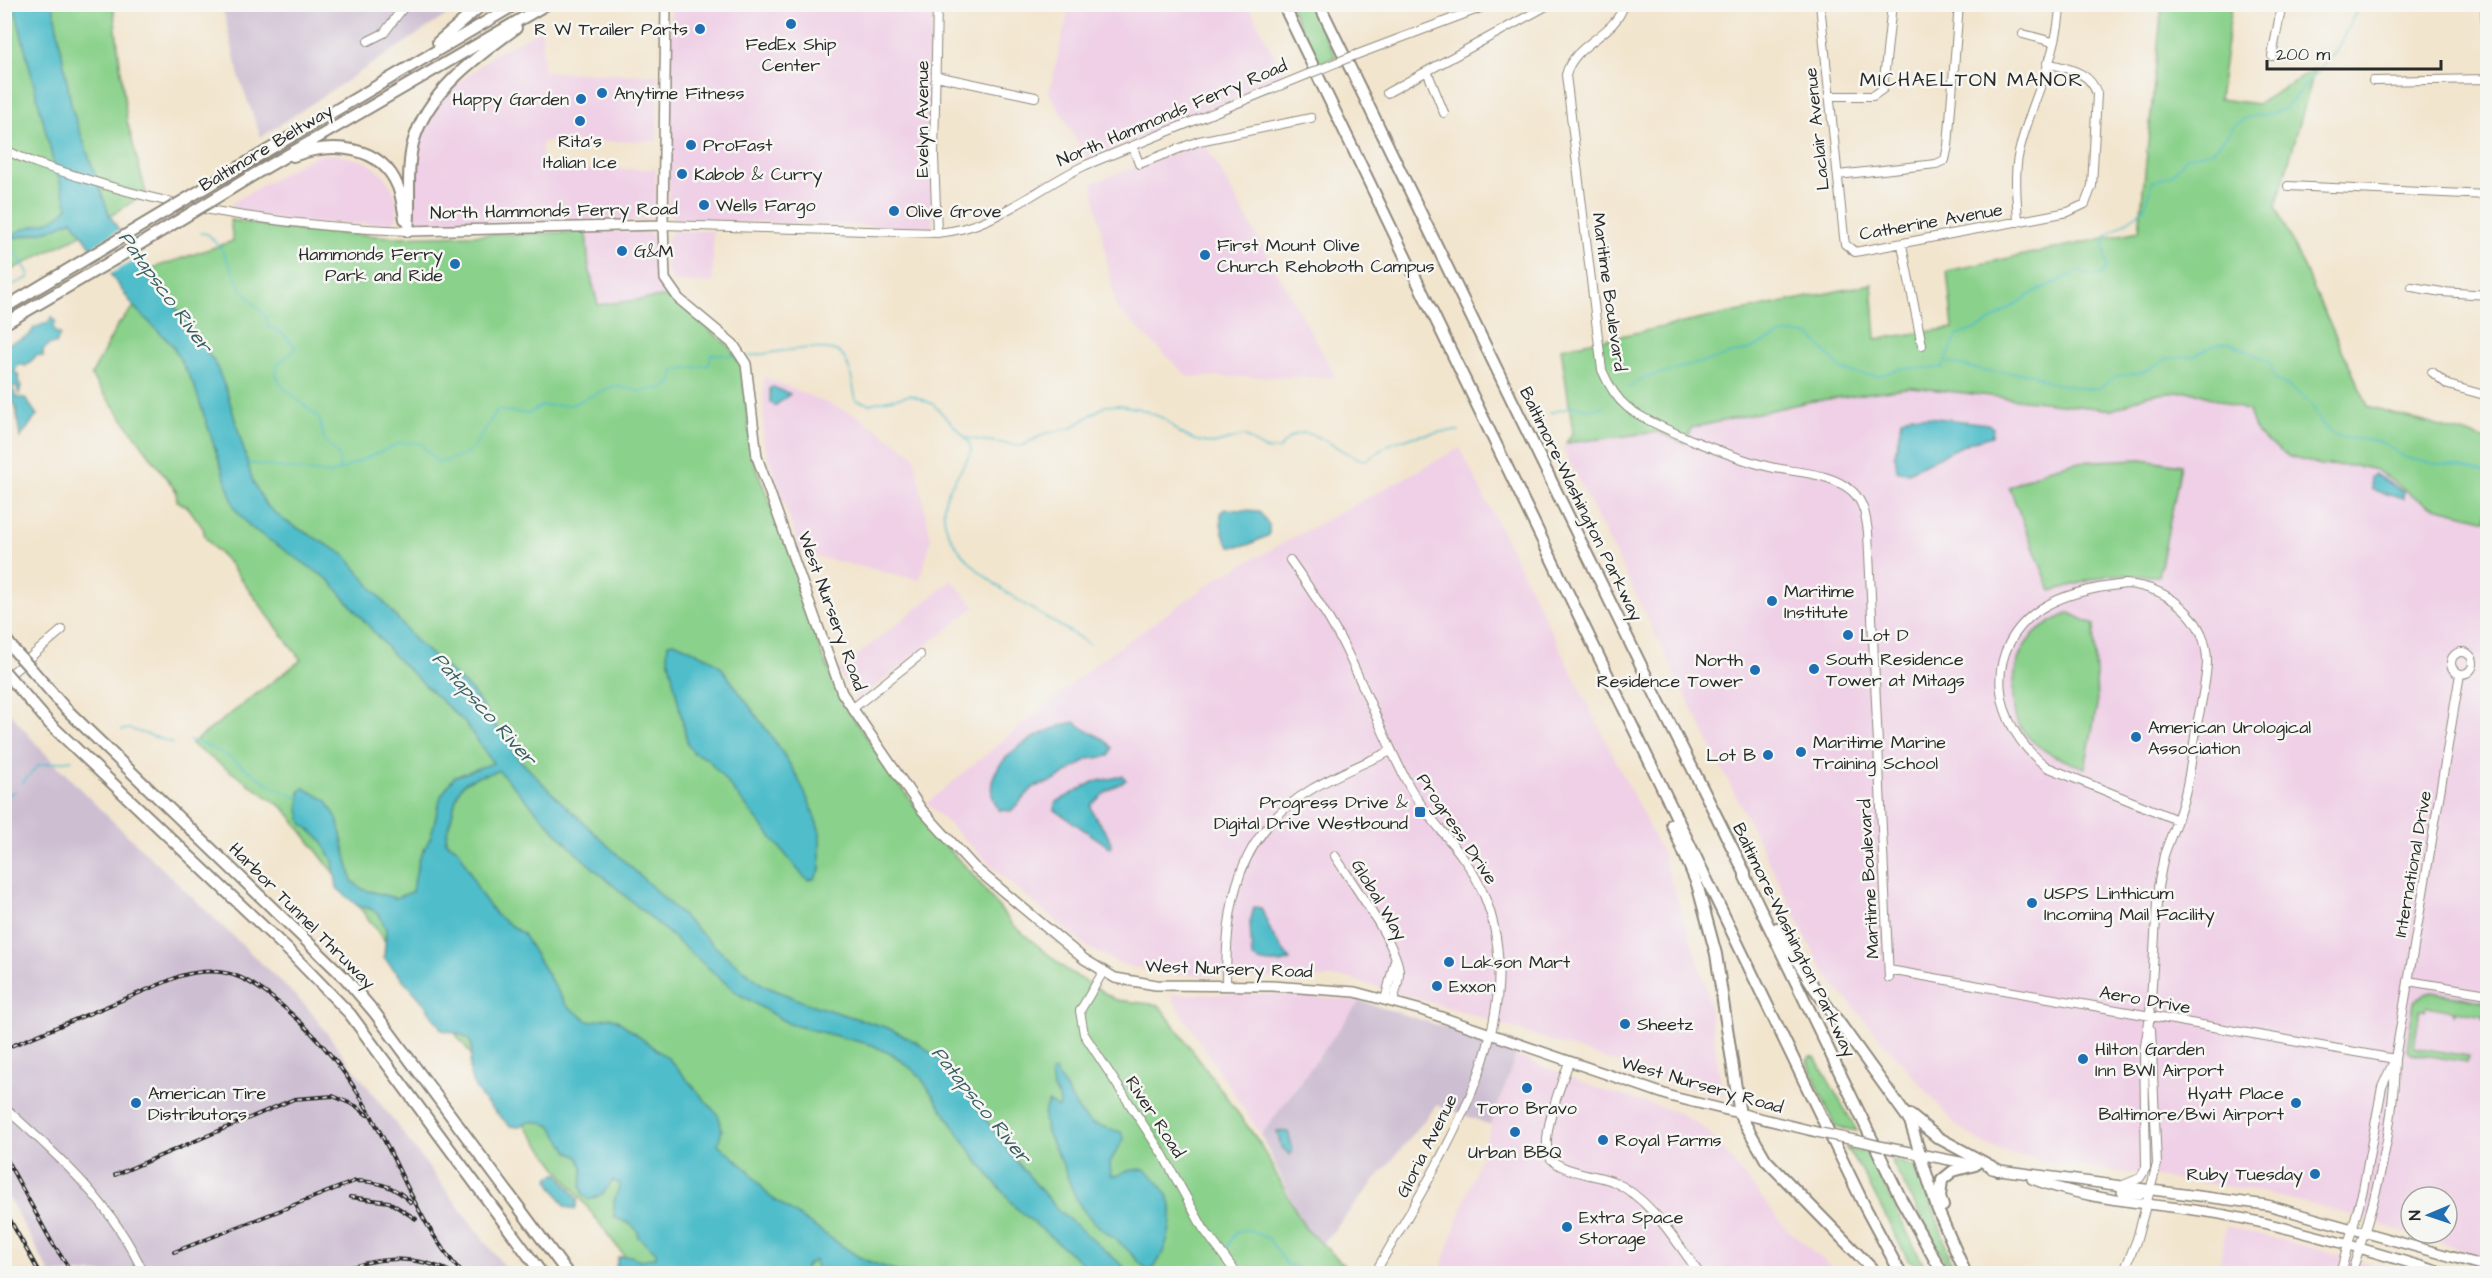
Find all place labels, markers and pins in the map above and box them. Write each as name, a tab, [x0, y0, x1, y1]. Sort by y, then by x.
place label: R W Trailer Parts	[534, 17, 688, 42]
marker: FedEx Ship Center	[784, 17, 798, 31]
marker: R W Trailer Parts	[693, 22, 707, 36]
place label: FedEx Ship Center	[746, 32, 836, 78]
place label: Anytime Fitness	[614, 81, 745, 107]
marker: Anytime Fitness	[595, 86, 609, 100]
place label: Happy Garden	[452, 87, 569, 113]
marker: Happy Garden	[574, 92, 588, 106]
marker: Rita's Italian Ice	[573, 114, 587, 128]
place label: Rita's Italian Ice	[543, 129, 617, 175]
place label: ProFast	[703, 133, 773, 158]
marker: ProFast	[684, 138, 698, 152]
place label: Kabob & Curry	[694, 162, 823, 188]
marker: Kabob & Curry	[675, 167, 689, 181]
place label: Wells Fargo	[716, 193, 816, 219]
marker: Wells Fargo	[697, 198, 711, 212]
place label: Olive Grove	[906, 199, 1002, 224]
marker: Olive Grove	[887, 204, 901, 218]
place label: First Mount Olive Church Rehoboth Campus	[1217, 233, 1435, 279]
place label: G&M	[634, 239, 674, 264]
place label: Hammonds Ferry Park and Ride	[298, 242, 443, 288]
marker: G&M	[615, 244, 629, 258]
marker: First Mount Olive Church Rehoboth Campus	[1198, 248, 1212, 262]
marker: Hammonds Ferry Park and Ride	[448, 257, 462, 271]
place label: Maritime Institute	[1784, 579, 1855, 625]
marker: Maritime Institute	[1765, 594, 1779, 608]
place label: Lot D	[1860, 623, 1909, 648]
marker: Lot D	[1841, 628, 1855, 642]
place label: South Residence Tower at Mitags	[1826, 647, 1965, 694]
place label: North Residence Tower	[1597, 648, 1743, 694]
marker: South Residence Tower at Mitags	[1807, 662, 1821, 676]
marker: North Residence Tower	[1748, 663, 1762, 677]
place label: American Urological Association	[2148, 715, 2311, 761]
place label: Maritime Marine Training School	[1813, 730, 1946, 777]
marker: American Urological Association	[2129, 730, 2143, 744]
place label: Lot B	[1706, 743, 1756, 768]
marker: Maritime Marine Training School	[1794, 745, 1808, 759]
marker: Lot B	[1761, 748, 1775, 762]
place label: Progress Drive & Digital Drive Westbound	[1214, 790, 1408, 837]
marker: Progress Drive & Digital Drive Westbound	[1413, 805, 1427, 819]
place label: USPS Linthicum Incoming Mail Facility	[2044, 881, 2215, 928]
marker: USPS Linthicum Incoming Mail Facility	[2025, 896, 2039, 910]
place label: Lakson Mart	[1461, 950, 1571, 975]
marker: Lakson Mart	[1442, 955, 1456, 969]
place label: Exxon	[1449, 974, 1496, 999]
marker: Exxon	[1430, 979, 1444, 993]
place label: Sheetz	[1637, 1012, 1693, 1037]
marker: Sheetz	[1618, 1017, 1632, 1031]
place label: Hilton Garden Inn BWI Airport	[2095, 1037, 2225, 1083]
marker: Hilton Garden Inn BWI Airport	[2076, 1052, 2090, 1066]
place label: American Tire Distributors	[148, 1081, 267, 1127]
marker: Toro Bravo	[1520, 1081, 1534, 1095]
place label: Hyatt Place Baltimore/Bwi Airport	[2098, 1081, 2285, 1127]
marker: American Tire Distributors	[129, 1096, 143, 1110]
place label: Toro Bravo	[1477, 1096, 1577, 1121]
marker: Hyatt Place Baltimore/Bwi Airport	[2289, 1096, 2303, 1110]
marker: Urban BBQ	[1508, 1125, 1522, 1139]
place label: Royal Farms	[1615, 1128, 1722, 1154]
marker: Royal Farms	[1596, 1133, 1610, 1147]
place label: Urban BBQ	[1468, 1140, 1562, 1165]
place label: Ruby Tuesday	[2186, 1162, 2303, 1188]
marker: Ruby Tuesday	[2308, 1167, 2322, 1181]
place label: Extra Space Storage	[1579, 1205, 1684, 1252]
marker: Extra Space Storage	[1560, 1220, 1574, 1234]

